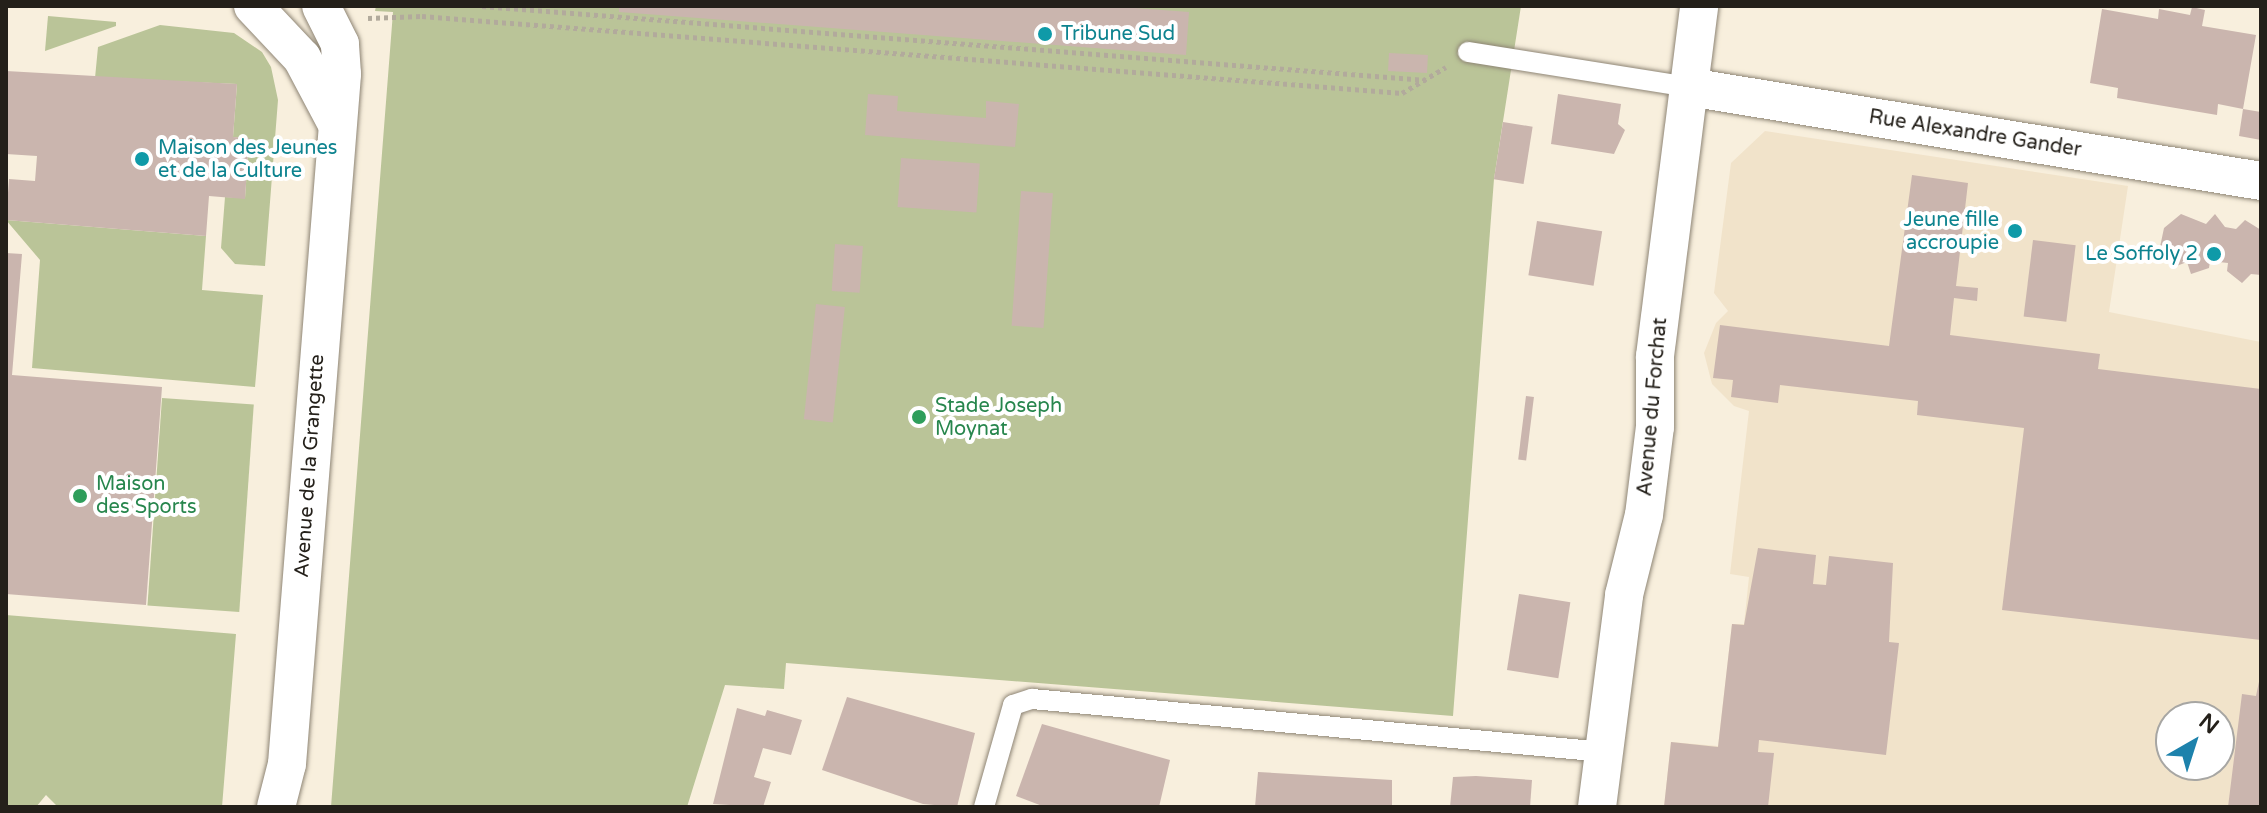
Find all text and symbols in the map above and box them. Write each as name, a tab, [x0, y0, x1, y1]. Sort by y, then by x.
place label: Tribune Sud	[1061, 22, 1175, 46]
marker: Tribune Sud	[1036, 25, 1054, 43]
street label: Rue Alexandre Gander	[1867, 105, 2083, 163]
place label: Maison des Jeunes et de la Culture	[158, 136, 337, 183]
marker: Maison des Jeunes et de la Culture	[133, 150, 151, 168]
place label: Jeune fille accroupie	[1903, 208, 1999, 255]
marker: Jeune fille accroupie	[2006, 222, 2024, 240]
place label: Le Soffoly 2	[2085, 242, 2198, 266]
marker: Le Soffoly 2	[2205, 245, 2223, 263]
street label: Avenue du Forchat	[1633, 317, 1673, 497]
street label: Avenue de la Grangette	[290, 353, 330, 579]
place label: Stade Joseph Moynat	[935, 394, 1062, 441]
marker: Stade Joseph Moynat	[910, 408, 928, 426]
place label: Maison des Sports	[96, 472, 197, 519]
marker: Maison des Sports	[71, 487, 89, 505]
north arrow	[2155, 701, 2235, 781]
text: N	[2194, 708, 2224, 740]

